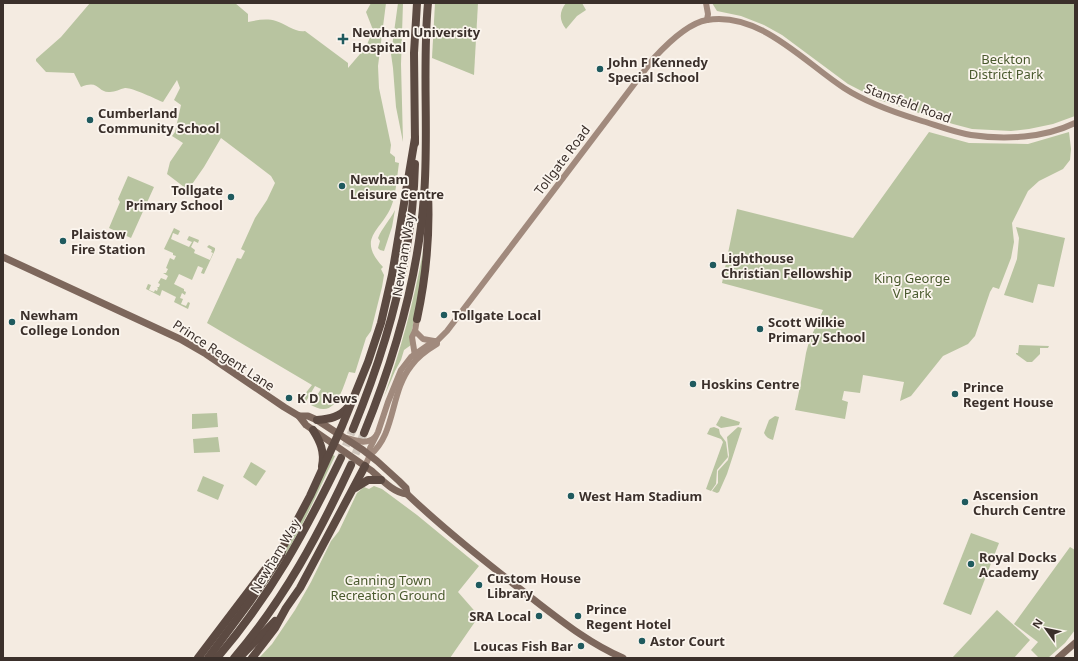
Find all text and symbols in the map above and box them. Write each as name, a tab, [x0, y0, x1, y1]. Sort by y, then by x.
place label: Newham University Hospital	[352, 23, 481, 56]
marker: Newham University Hospital	[337, 33, 349, 45]
park label: Beckton District Park	[969, 50, 1043, 83]
place label: John F Kennedy Special School	[607, 53, 708, 86]
marker: John F Kennedy Special School	[595, 64, 605, 74]
street label: Stansfeld Road	[862, 79, 954, 127]
place label: Cumberland Community School	[98, 104, 220, 137]
marker: Cumberland Community School	[85, 115, 95, 125]
street label: Tollgate Road	[530, 122, 594, 198]
place label: Newham Leisure Centre	[350, 170, 444, 203]
place label: Tollgate Primary School	[126, 181, 223, 214]
marker: Newham Leisure Centre	[337, 181, 347, 191]
marker: Tollgate Primary School	[226, 192, 236, 202]
street label: Newham Way	[388, 212, 418, 298]
place label: Plaistow Fire Station	[71, 225, 145, 258]
marker: Plaistow Fire Station	[58, 236, 68, 246]
place label: Lighthouse Christian Fellowship	[721, 249, 852, 282]
marker: Lighthouse Christian Fellowship	[708, 260, 718, 270]
park label: King George V Park	[874, 269, 950, 302]
place label: Newham College London	[20, 306, 120, 339]
place label: Tollgate Local	[452, 306, 541, 324]
marker: Tollgate Local	[439, 310, 449, 320]
place label: Scott Wilkie Primary School	[768, 313, 865, 346]
street label: Prince Regent Lane	[170, 315, 278, 395]
marker: Newham College London	[7, 317, 17, 327]
marker: Scott Wilkie Primary School	[755, 324, 765, 334]
place label: Hoskins Centre	[701, 375, 800, 393]
place label: Prince Regent House	[963, 378, 1054, 411]
marker: Hoskins Centre	[688, 379, 698, 389]
place label: K D News	[297, 389, 358, 407]
marker: Prince Regent House	[950, 389, 960, 399]
marker: K D News	[284, 393, 294, 403]
place label: Ascension Church Centre	[973, 486, 1066, 519]
place label: West Ham Stadium	[579, 487, 702, 505]
marker: West Ham Stadium	[566, 491, 576, 501]
marker: Ascension Church Centre	[960, 497, 970, 507]
street label: Newham Way	[246, 515, 304, 597]
place label: Royal Docks Academy	[979, 548, 1057, 581]
marker: Royal Docks Academy	[966, 559, 976, 569]
place label: Custom House Library	[487, 569, 581, 602]
park label: Canning Town Recreation Ground	[330, 571, 446, 604]
marker: Custom House Library	[474, 580, 484, 590]
place label: Prince Regent Hotel	[586, 600, 671, 633]
place label: SRA Local	[469, 607, 531, 625]
north arrow	[1026, 609, 1066, 649]
marker: SRA Local	[534, 611, 544, 621]
marker: Prince Regent Hotel	[573, 611, 583, 621]
text: N	[1028, 615, 1046, 631]
place label: Astor Court	[650, 632, 725, 650]
marker: Astor Court	[637, 636, 647, 646]
place label: Loucas Fish Bar	[473, 637, 573, 655]
marker: Loucas Fish Bar	[576, 641, 586, 651]

